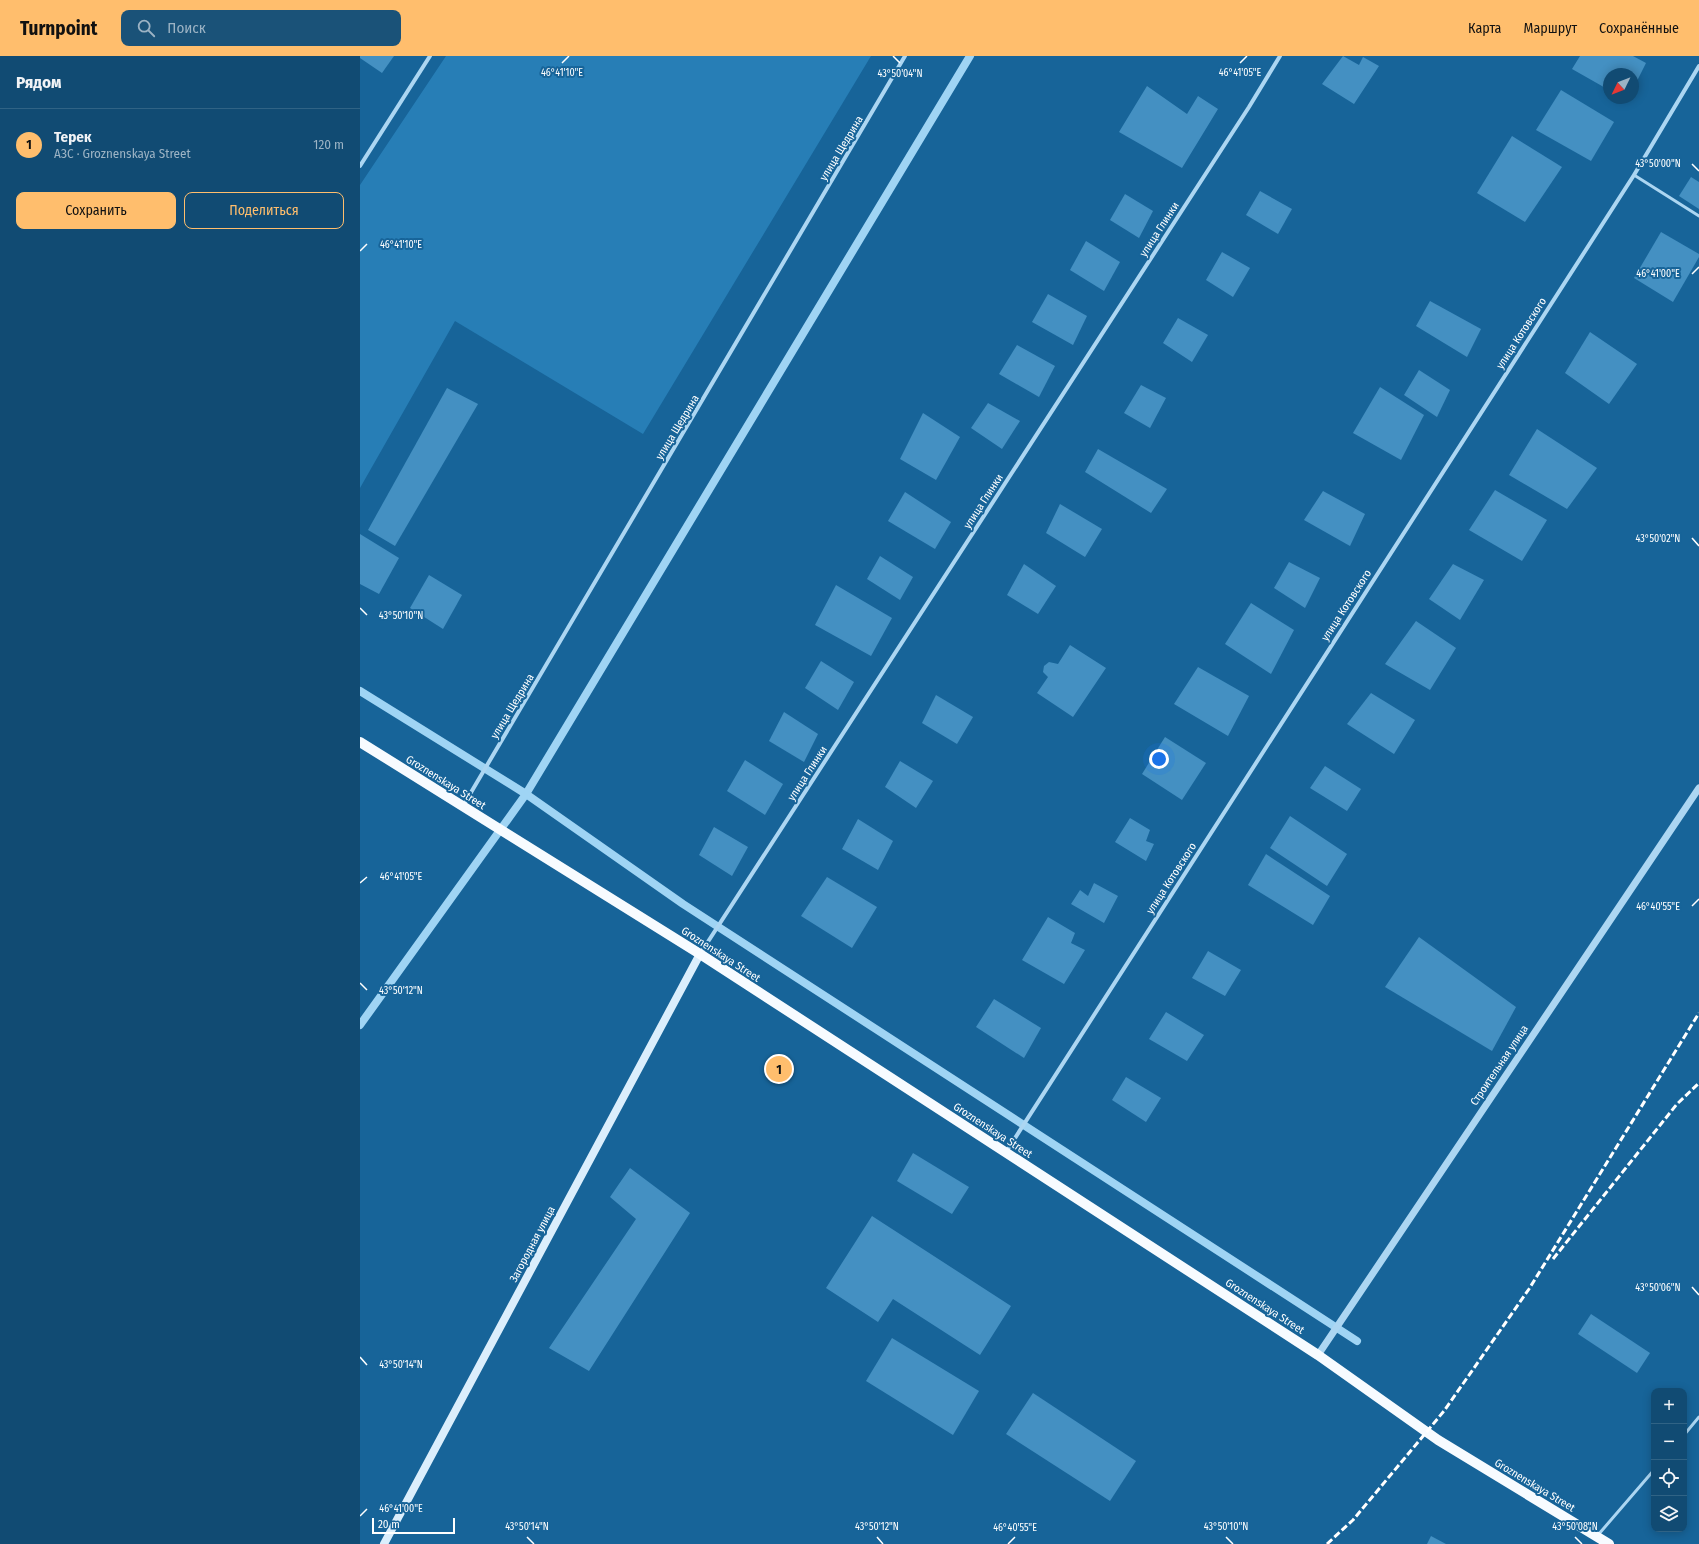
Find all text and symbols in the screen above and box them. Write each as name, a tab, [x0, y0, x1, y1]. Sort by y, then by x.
search box	[121, 10, 401, 46]
text: Turnpoint	[20, 17, 97, 40]
icon: search	[135, 17, 157, 39]
text: Поиск	[167, 19, 206, 37]
text: Карта	[1468, 20, 1501, 37]
text: Маршрут	[1523, 20, 1577, 37]
text: Сохранённые	[1599, 20, 1679, 37]
text: 46°41'10"E	[541, 67, 583, 79]
text: 46°41'05"E	[1219, 67, 1262, 79]
text: 43°50'04"N	[878, 68, 922, 80]
north arrow	[1603, 68, 1639, 104]
text: Рядом	[16, 72, 61, 93]
street label: улица Щедрина	[817, 114, 866, 183]
text: Терек	[54, 128, 91, 146]
text: 1	[26, 137, 32, 152]
text: 120 m	[313, 137, 344, 152]
text: АЗС · Groznenskaya Street	[54, 146, 191, 161]
text: 43°50'00"N	[1635, 158, 1681, 170]
button: Сохранить	[16, 192, 176, 229]
button: Поделиться	[184, 192, 344, 229]
street label: улица Глинки	[1137, 199, 1182, 259]
text: 46°41'10"E	[380, 239, 422, 251]
text: 46°41'00"E	[1636, 268, 1680, 280]
street label: улица Котовского	[1494, 295, 1549, 371]
street label: улица Щедрина	[653, 393, 702, 462]
street label: улица Глинки	[961, 471, 1006, 531]
text: 43°50'02"N	[1636, 533, 1680, 545]
street label: улица Котовского	[1319, 567, 1374, 643]
text: 43°50'10"N	[379, 610, 423, 622]
street label: улица Щедрина	[488, 672, 537, 741]
street label: улица Глинки	[785, 743, 830, 803]
your location	[1149, 749, 1169, 769]
street label: Groznenskaya Street	[403, 753, 488, 812]
street label: улица Котовского	[1144, 840, 1199, 916]
text: 46°41'05"E	[380, 871, 423, 883]
text: 46°40'55"E	[1636, 901, 1680, 913]
street label: Groznenskaya Street	[679, 924, 763, 985]
text: 43°50'12"N	[379, 985, 423, 997]
street label: Строительная улица	[1468, 1023, 1531, 1108]
pin: 1	[766, 1054, 792, 1084]
street label: Groznenskaya Street	[951, 1100, 1035, 1161]
street label: Загородная улица	[507, 1204, 558, 1285]
street label: Groznenskaya Street	[1223, 1276, 1307, 1337]
text: 43°50'06"N	[1635, 1282, 1681, 1294]
text: 43°50'14"N	[379, 1359, 423, 1371]
map controls	[1651, 1388, 1687, 1532]
button: +	[1651, 1388, 1687, 1424]
button: −	[1651, 1424, 1687, 1460]
street label: Groznenskaya Street	[1492, 1456, 1578, 1515]
button: locate	[1651, 1460, 1687, 1496]
button: layers	[1651, 1496, 1687, 1532]
text: 46°41'00"E	[379, 1503, 423, 1515]
scale bar	[372, 1516, 455, 1535]
text: 20 m	[378, 1518, 400, 1531]
text: 43°50'14"N	[505, 1521, 549, 1533]
text: 43°50'12"N	[855, 1521, 899, 1533]
text: 43°50'10"N	[1204, 1521, 1248, 1533]
text: 43°50'08"N	[1552, 1521, 1598, 1533]
text: 46°40'55"E	[993, 1522, 1037, 1534]

